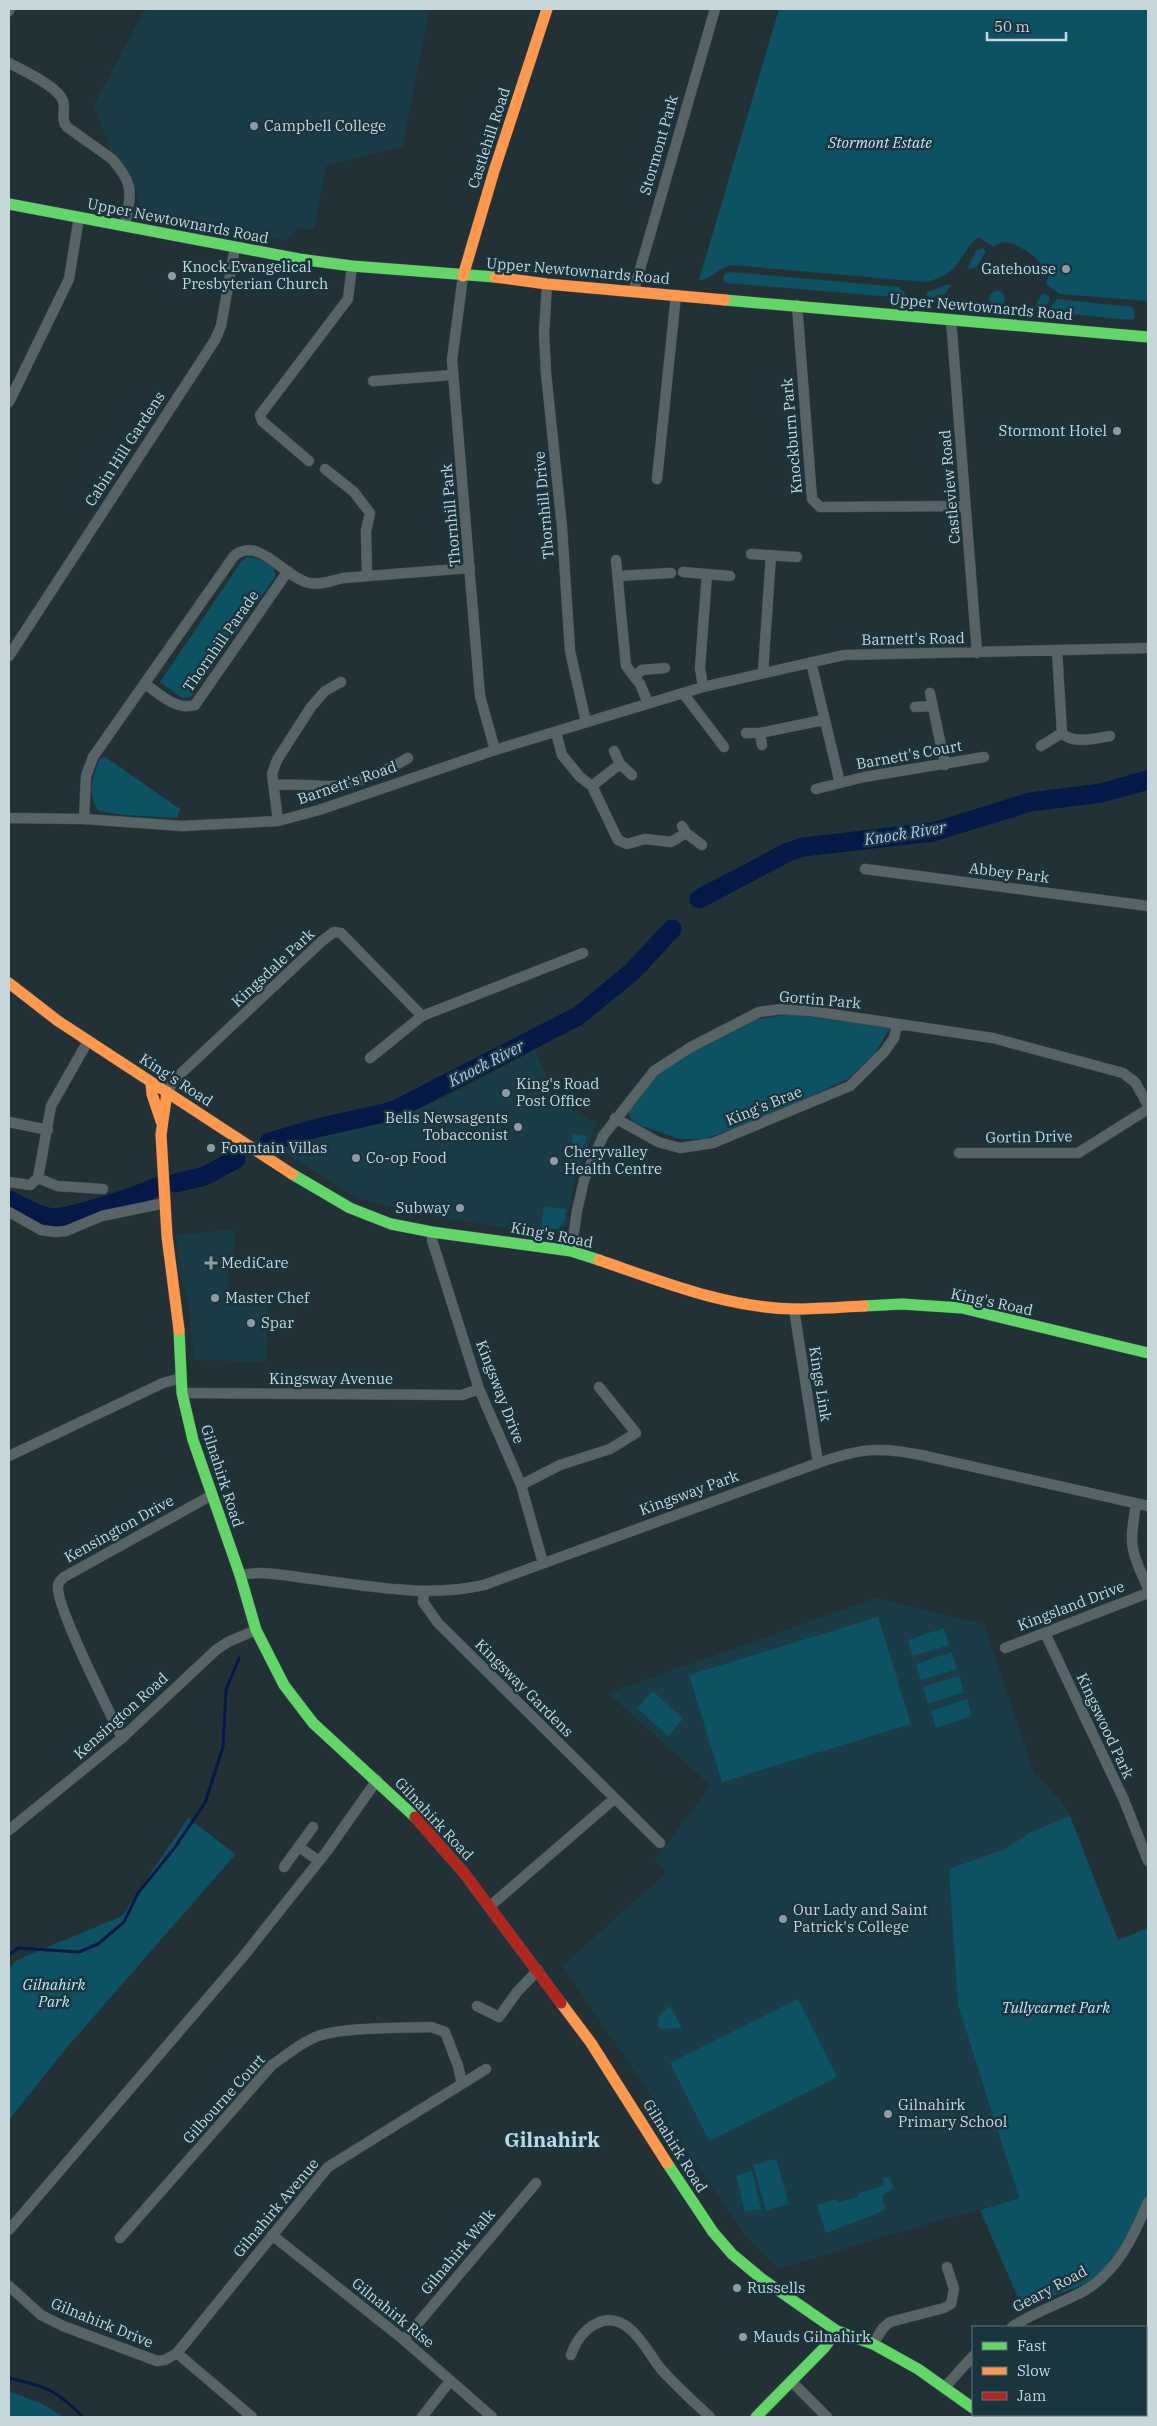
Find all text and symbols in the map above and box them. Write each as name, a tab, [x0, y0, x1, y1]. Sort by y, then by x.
scale bar	[987, 10, 1066, 42]
text: 50 m	[994, 17, 1030, 36]
street label: Castlehill Road	[463, 85, 514, 191]
street label: Stormont Park	[635, 92, 682, 197]
place label: Campbell College	[264, 116, 386, 135]
marker: Campbell College	[248, 120, 260, 132]
park label: Stormont Estate	[827, 133, 932, 152]
street label: Upper Newtownards Road	[86, 194, 270, 247]
street label: Upper Newtownards Road	[485, 253, 671, 288]
place label: Knock Evangelical Presbyterian Church	[182, 257, 328, 293]
place label: Gatehouse	[981, 259, 1056, 278]
marker: Gatehouse	[1060, 263, 1072, 275]
marker: Knock Evangelical Presbyterian Church	[166, 270, 178, 282]
street label: Upper Newtownards Road	[888, 289, 1074, 324]
street label: Knockburn Park	[777, 377, 806, 495]
street label: Cabin Hill Gardens	[80, 388, 169, 510]
place label: Stormont Hotel	[999, 421, 1107, 440]
marker: Stormont Hotel	[1111, 425, 1123, 437]
street label: Castleview Road	[935, 429, 964, 545]
street label: Thornhill Drive	[529, 450, 558, 560]
street label: Thornhill Park	[437, 463, 464, 567]
street label: Thornhill Parade	[178, 586, 263, 695]
street label: Barnett's Road	[861, 628, 965, 649]
street label: Barnett's Court	[855, 736, 963, 773]
street label: Barnett's Road	[295, 757, 399, 808]
water label: Knock River	[862, 817, 948, 849]
street label: Abbey Park	[968, 858, 1050, 887]
street label: Kingsdale Park	[227, 924, 318, 1011]
street label: Gortin Park	[778, 986, 862, 1013]
water label: Knock River	[444, 1035, 528, 1091]
street label: King's Road	[136, 1049, 216, 1110]
place label: King's Road Post Office	[516, 1074, 600, 1110]
street label: King's Brae	[723, 1082, 805, 1129]
marker: King's Road Post Office	[500, 1087, 512, 1099]
place label: Bells Newsagents Tobacconist	[385, 1108, 508, 1144]
marker: Bells Newsagents Tobacconist	[512, 1121, 524, 1133]
street label: Gortin Drive	[985, 1126, 1073, 1147]
place label: Fountain Villas	[221, 1138, 327, 1157]
marker: Fountain Villas	[205, 1142, 217, 1154]
place label: Cheryvalley Health Centre	[564, 1142, 662, 1178]
place label: Co-op Food	[366, 1148, 447, 1167]
marker: Co-op Food	[350, 1152, 362, 1164]
marker: Cheryvalley Health Centre	[548, 1155, 560, 1167]
place label: Subway	[395, 1198, 450, 1217]
marker: Subway	[454, 1202, 466, 1214]
street label: King's Road	[509, 1217, 595, 1252]
place label: MediCare	[221, 1253, 289, 1272]
marker: MediCare	[205, 1257, 217, 1269]
street label: King's Road	[949, 1284, 1035, 1319]
place label: Master Chef	[225, 1288, 310, 1307]
marker: Master Chef	[209, 1292, 221, 1304]
place label: Spar	[261, 1313, 294, 1332]
marker: Spar	[245, 1317, 257, 1329]
street label: Kingsway Drive	[472, 1337, 529, 1446]
street label: Kings Link	[805, 1345, 836, 1423]
street label: Kingsway Avenue	[269, 1369, 393, 1388]
street label: Gilnahirk Road	[197, 1422, 248, 1529]
street label: Kingsway Park	[637, 1466, 741, 1519]
street label: Kensington Drive	[61, 1491, 177, 1567]
street label: Kingsland Drive	[1015, 1576, 1127, 1635]
street label: Kingsway Gardens	[471, 1635, 577, 1741]
street label: Kensington Road	[70, 1668, 172, 1763]
street label: Kingswood Park	[1073, 1670, 1138, 1782]
street label: Gilnahirk Road	[391, 1773, 478, 1864]
place label: Our Lady and Saint Patrick's College	[793, 1900, 928, 1936]
marker: Our Lady and Saint Patrick's College	[777, 1913, 789, 1925]
park label: Gilnahirk Park	[23, 1975, 85, 2011]
park label: Tullycarnet Park	[1002, 1998, 1110, 2017]
street label: Gilbourne Court	[178, 2050, 269, 2147]
place label: Gilnahirk Primary School	[898, 2095, 1007, 2131]
street label: Gilnahirk Road	[639, 2096, 712, 2196]
marker: Gilnahirk Primary School	[882, 2108, 894, 2120]
district label: Gilnahirk	[504, 2126, 600, 2153]
street label: Gilnahirk Avenue	[229, 2154, 323, 2261]
street label: Gilnahirk Walk	[416, 2205, 499, 2298]
street label: Geary Road	[1009, 2261, 1090, 2316]
street label: Gilnahirk Rise	[348, 2273, 439, 2352]
place label: Russells	[747, 2278, 805, 2297]
marker: Russells	[731, 2282, 743, 2294]
street label: Gilnahirk Drive	[48, 2293, 156, 2352]
legend	[972, 2326, 1147, 2416]
place label: Mauds Gilnahirk	[753, 2327, 871, 2346]
marker: Mauds Gilnahirk	[737, 2331, 749, 2343]
text: Fast	[1017, 2336, 1047, 2355]
text: Slow	[1017, 2361, 1051, 2380]
text: Jam	[1017, 2386, 1046, 2405]

